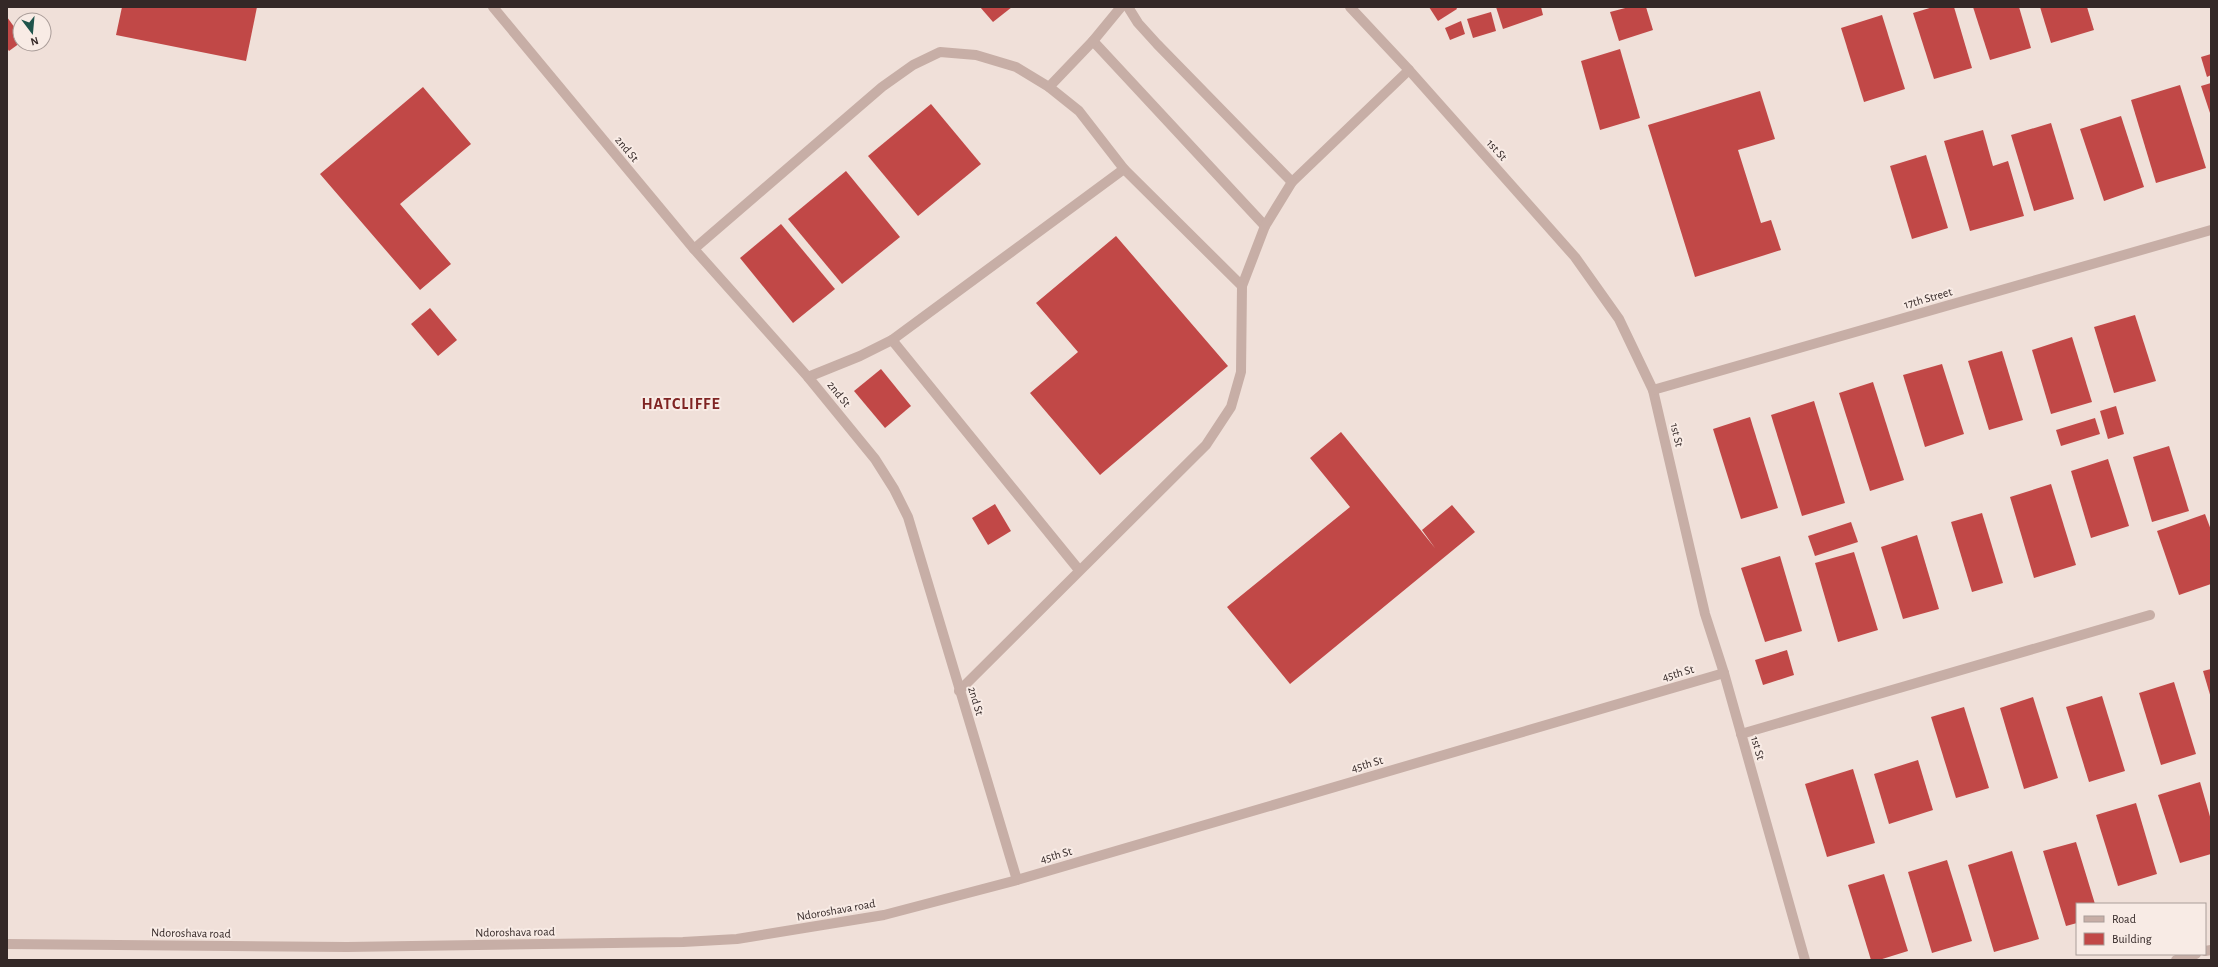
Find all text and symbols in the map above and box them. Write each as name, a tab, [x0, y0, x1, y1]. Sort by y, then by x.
north arrow	[12, 12, 52, 52]
text: N	[29, 35, 40, 47]
street label: 2nd St	[613, 134, 641, 164]
street label: 1st St	[1485, 137, 1510, 163]
street label: 17th Street	[1903, 285, 1954, 311]
street label: 2nd St	[825, 379, 853, 409]
district label: HATCLIFFE	[641, 396, 721, 412]
street label: 1st St	[1668, 422, 1686, 448]
street label: 45th St	[1661, 663, 1695, 683]
street label: 2nd St	[966, 685, 986, 717]
street label: 1st St	[1749, 735, 1767, 761]
street label: 45th St	[1350, 754, 1384, 774]
street label: 45th St	[1039, 845, 1073, 865]
street label: Ndoroshava road	[796, 897, 876, 923]
legend	[2076, 903, 2206, 955]
text: Road	[2112, 913, 2136, 925]
street label: Ndoroshava road	[475, 925, 555, 939]
street label: Ndoroshava road	[151, 926, 231, 940]
text: Building	[2112, 933, 2152, 945]

